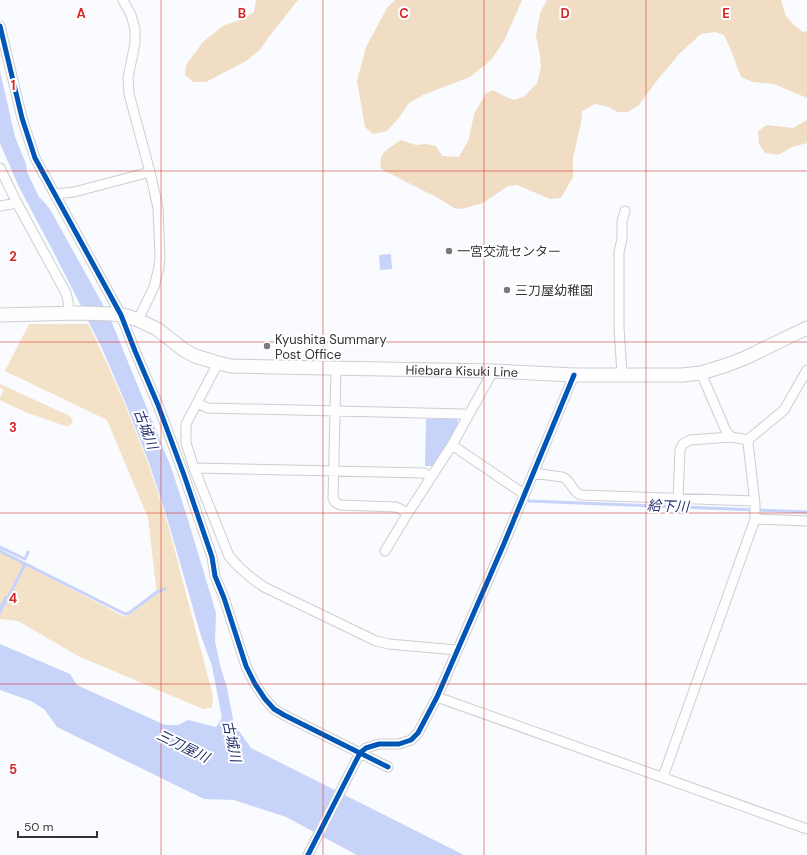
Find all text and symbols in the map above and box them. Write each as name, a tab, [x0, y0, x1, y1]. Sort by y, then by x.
text: A	[76, 5, 86, 22]
text: B	[238, 5, 246, 22]
text: C	[399, 5, 409, 22]
text: D	[560, 5, 570, 22]
text: E	[722, 5, 730, 22]
text: 1	[11, 77, 15, 94]
place label: 一宮交流センター	[457, 243, 561, 260]
marker: 一宮交流センター	[444, 246, 454, 256]
text: 2	[9, 248, 17, 265]
place label: 三刀屋幼稚園	[515, 282, 593, 299]
marker: 三刀屋幼稚園	[502, 285, 512, 295]
place label: Kyushita Summary Post Office	[275, 331, 387, 363]
marker: Kyushita Summary Post Office	[262, 341, 272, 351]
street label: Hiebara Kisuki Line	[405, 361, 519, 381]
water label: 古城川	[130, 406, 163, 454]
text: 3	[9, 419, 17, 436]
water label: 給下川	[647, 496, 691, 516]
text: 4	[9, 590, 17, 607]
water label: 古城川	[219, 719, 246, 765]
water label: 三刀屋川	[154, 726, 214, 767]
text: 5	[9, 761, 17, 778]
scale bar	[18, 813, 97, 839]
text: 50 m	[24, 819, 53, 835]

